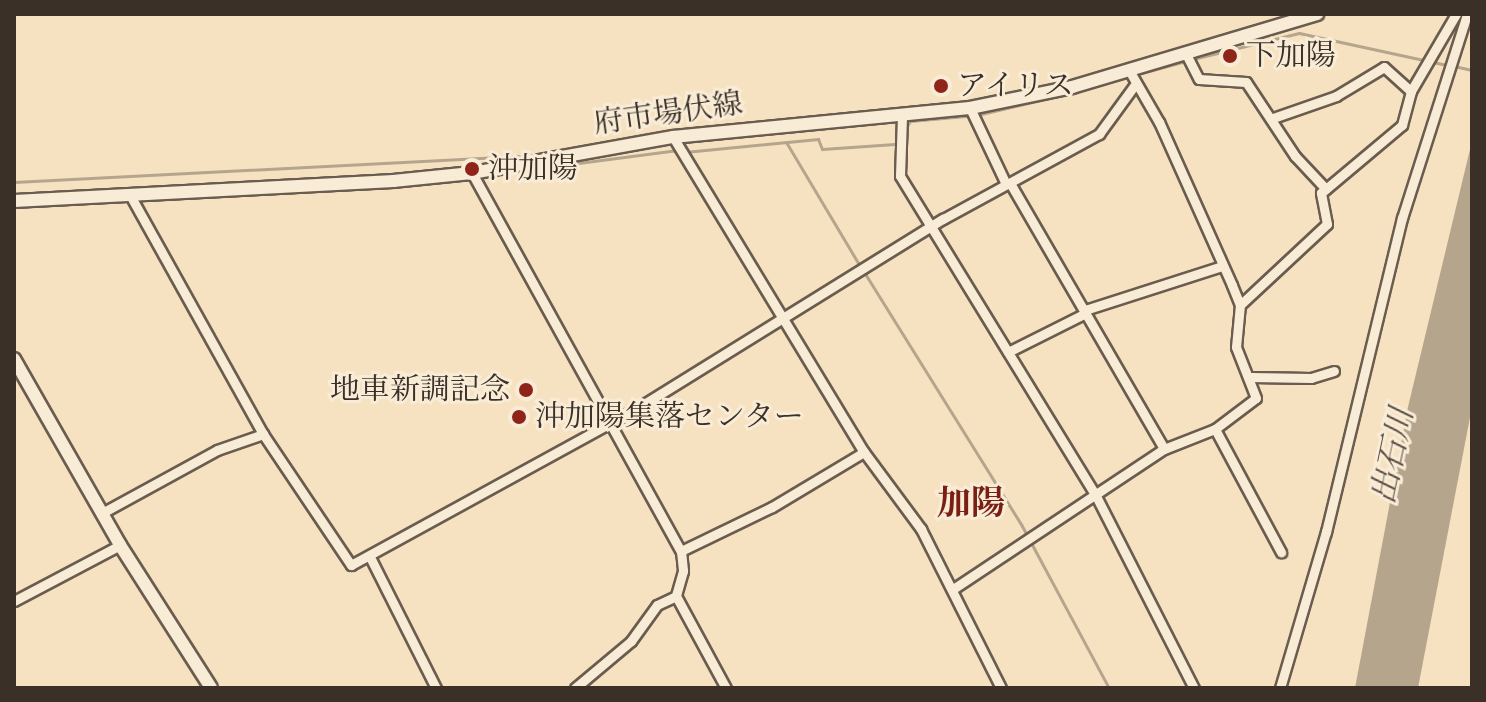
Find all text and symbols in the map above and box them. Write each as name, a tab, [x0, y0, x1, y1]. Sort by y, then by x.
place label: 下加陽	[1246, 38, 1336, 74]
marker: 下加陽	[1221, 47, 1239, 65]
place label: アイリス	[957, 68, 1077, 104]
marker: アイリス	[932, 77, 950, 95]
street label: 府市場伏線	[591, 86, 745, 142]
place label: 沖加陽	[488, 151, 578, 187]
marker: 沖加陽	[463, 160, 481, 178]
place label: 地車新調記念	[330, 372, 510, 408]
marker: 地車新調記念	[517, 381, 535, 399]
place label: 沖加陽集落センター	[535, 399, 805, 435]
water label: 出石川	[1364, 405, 1422, 507]
marker: 沖加陽集落センター	[510, 408, 528, 426]
district label: 加陽	[937, 484, 1005, 524]

